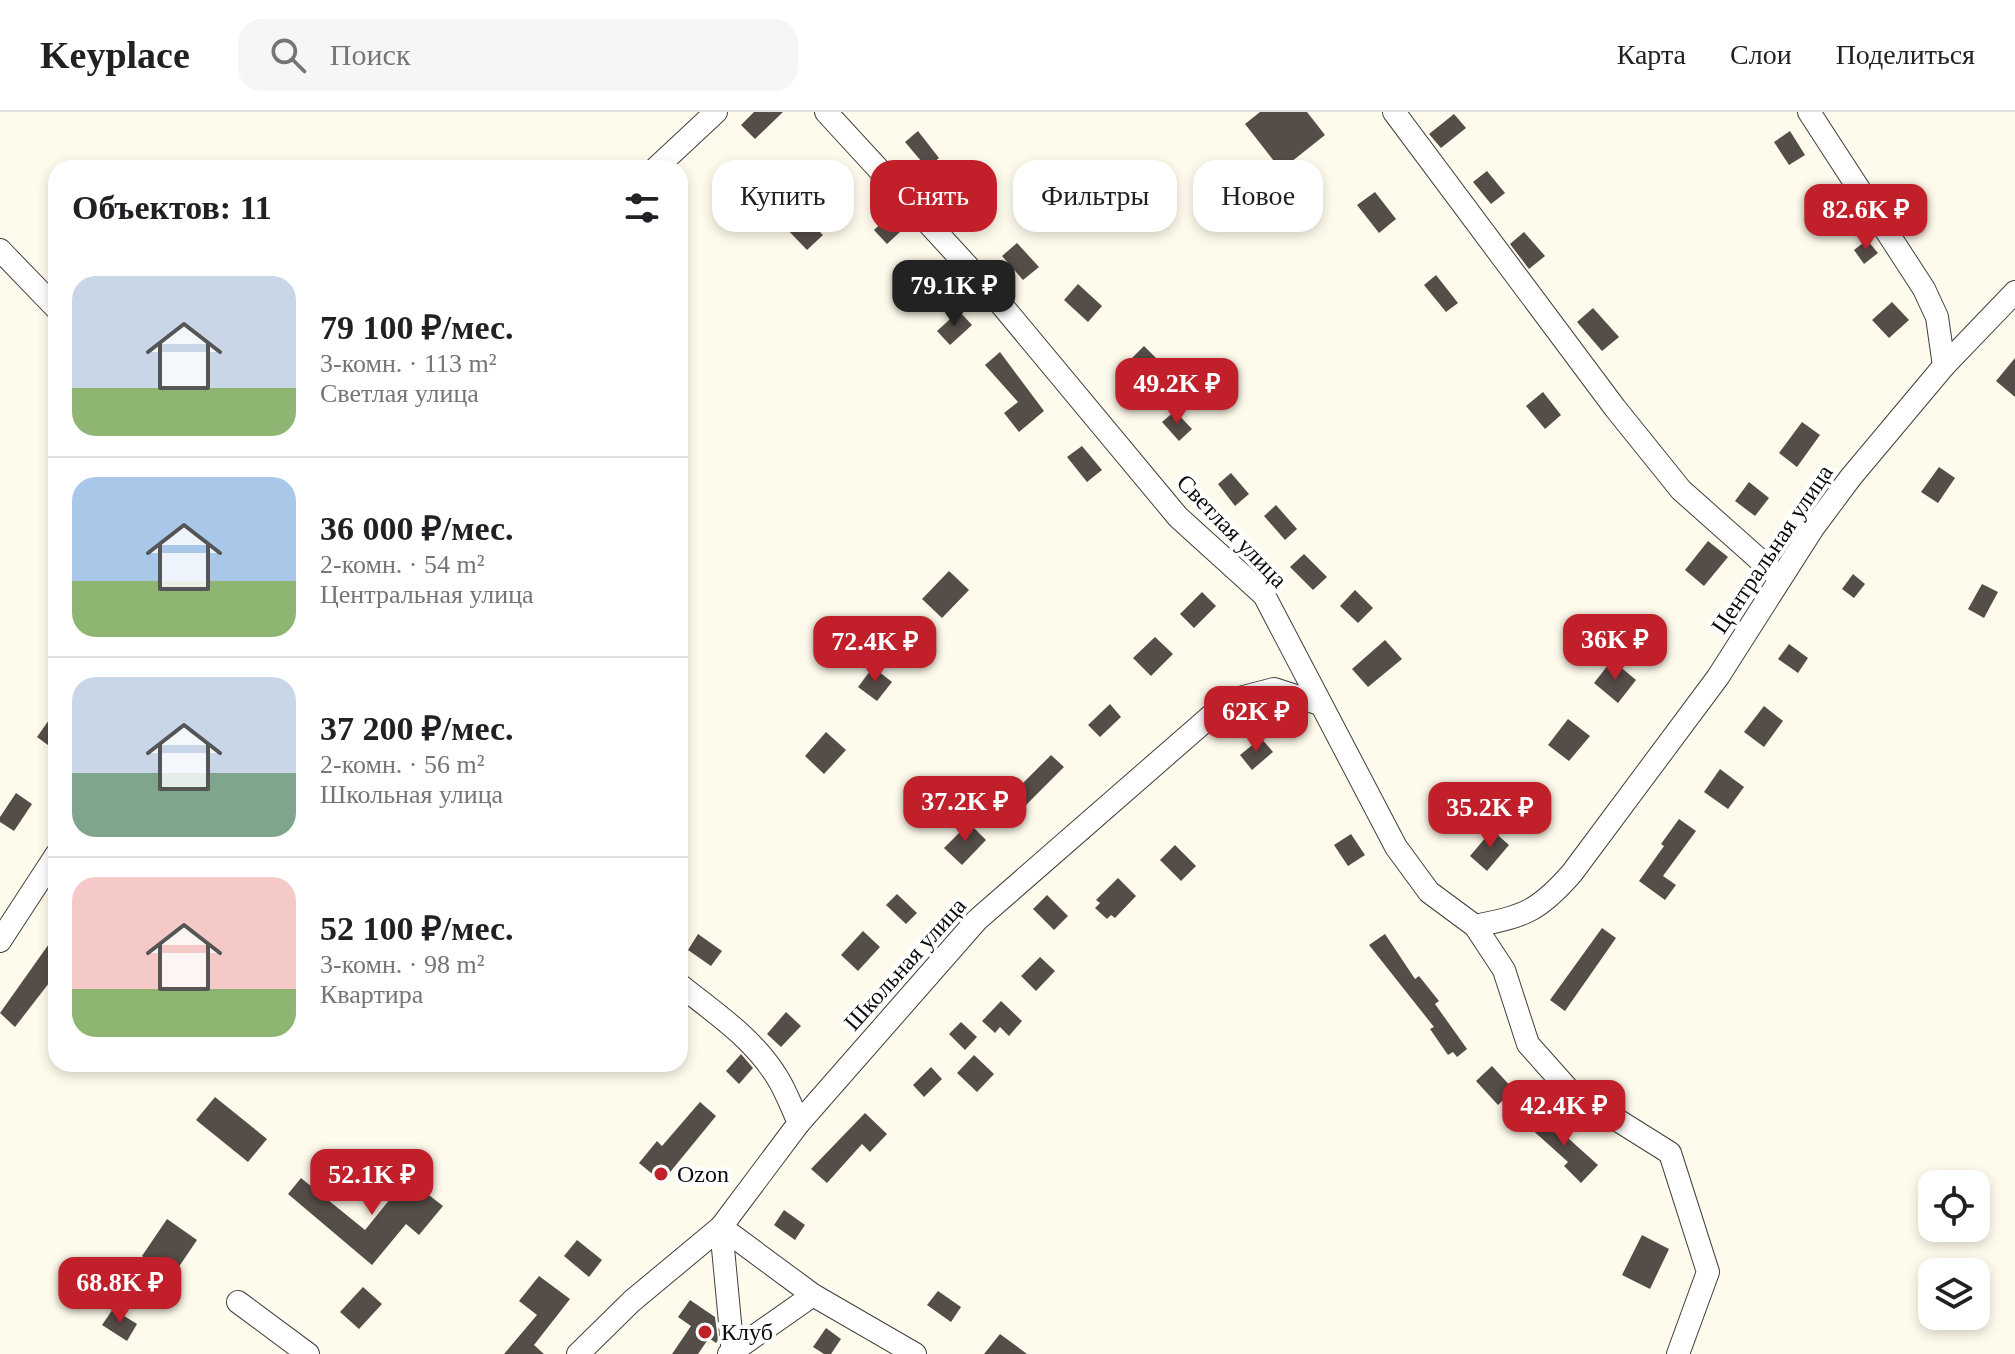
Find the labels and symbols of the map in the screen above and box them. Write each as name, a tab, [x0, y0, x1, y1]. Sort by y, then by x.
pin: 82.6K ₽	[1792, 184, 1940, 252]
pin: 79.1K ₽	[880, 260, 1028, 328]
pin: 49.2K ₽	[1103, 358, 1251, 426]
street label: Центральная улица	[1706, 460, 1838, 638]
street label: Светлая улица	[1172, 469, 1293, 593]
pin: 36K ₽	[1559, 614, 1671, 682]
pin: 72.4K ₽	[801, 616, 949, 684]
pin: 62K ₽	[1200, 686, 1312, 754]
pin: 37.2K ₽	[891, 776, 1039, 844]
pin: 35.2K ₽	[1416, 782, 1564, 850]
street label: Школьная улица	[839, 892, 971, 1036]
pin: 42.4K ₽	[1490, 1080, 1638, 1148]
pin: 52.1K ₽	[298, 1149, 446, 1217]
place label: Ozon	[677, 1161, 729, 1187]
marker: Ozon	[652, 1165, 670, 1183]
pin: 68.8K ₽	[46, 1257, 194, 1325]
place label: Клуб	[721, 1319, 773, 1345]
marker: Клуб	[696, 1323, 714, 1341]

